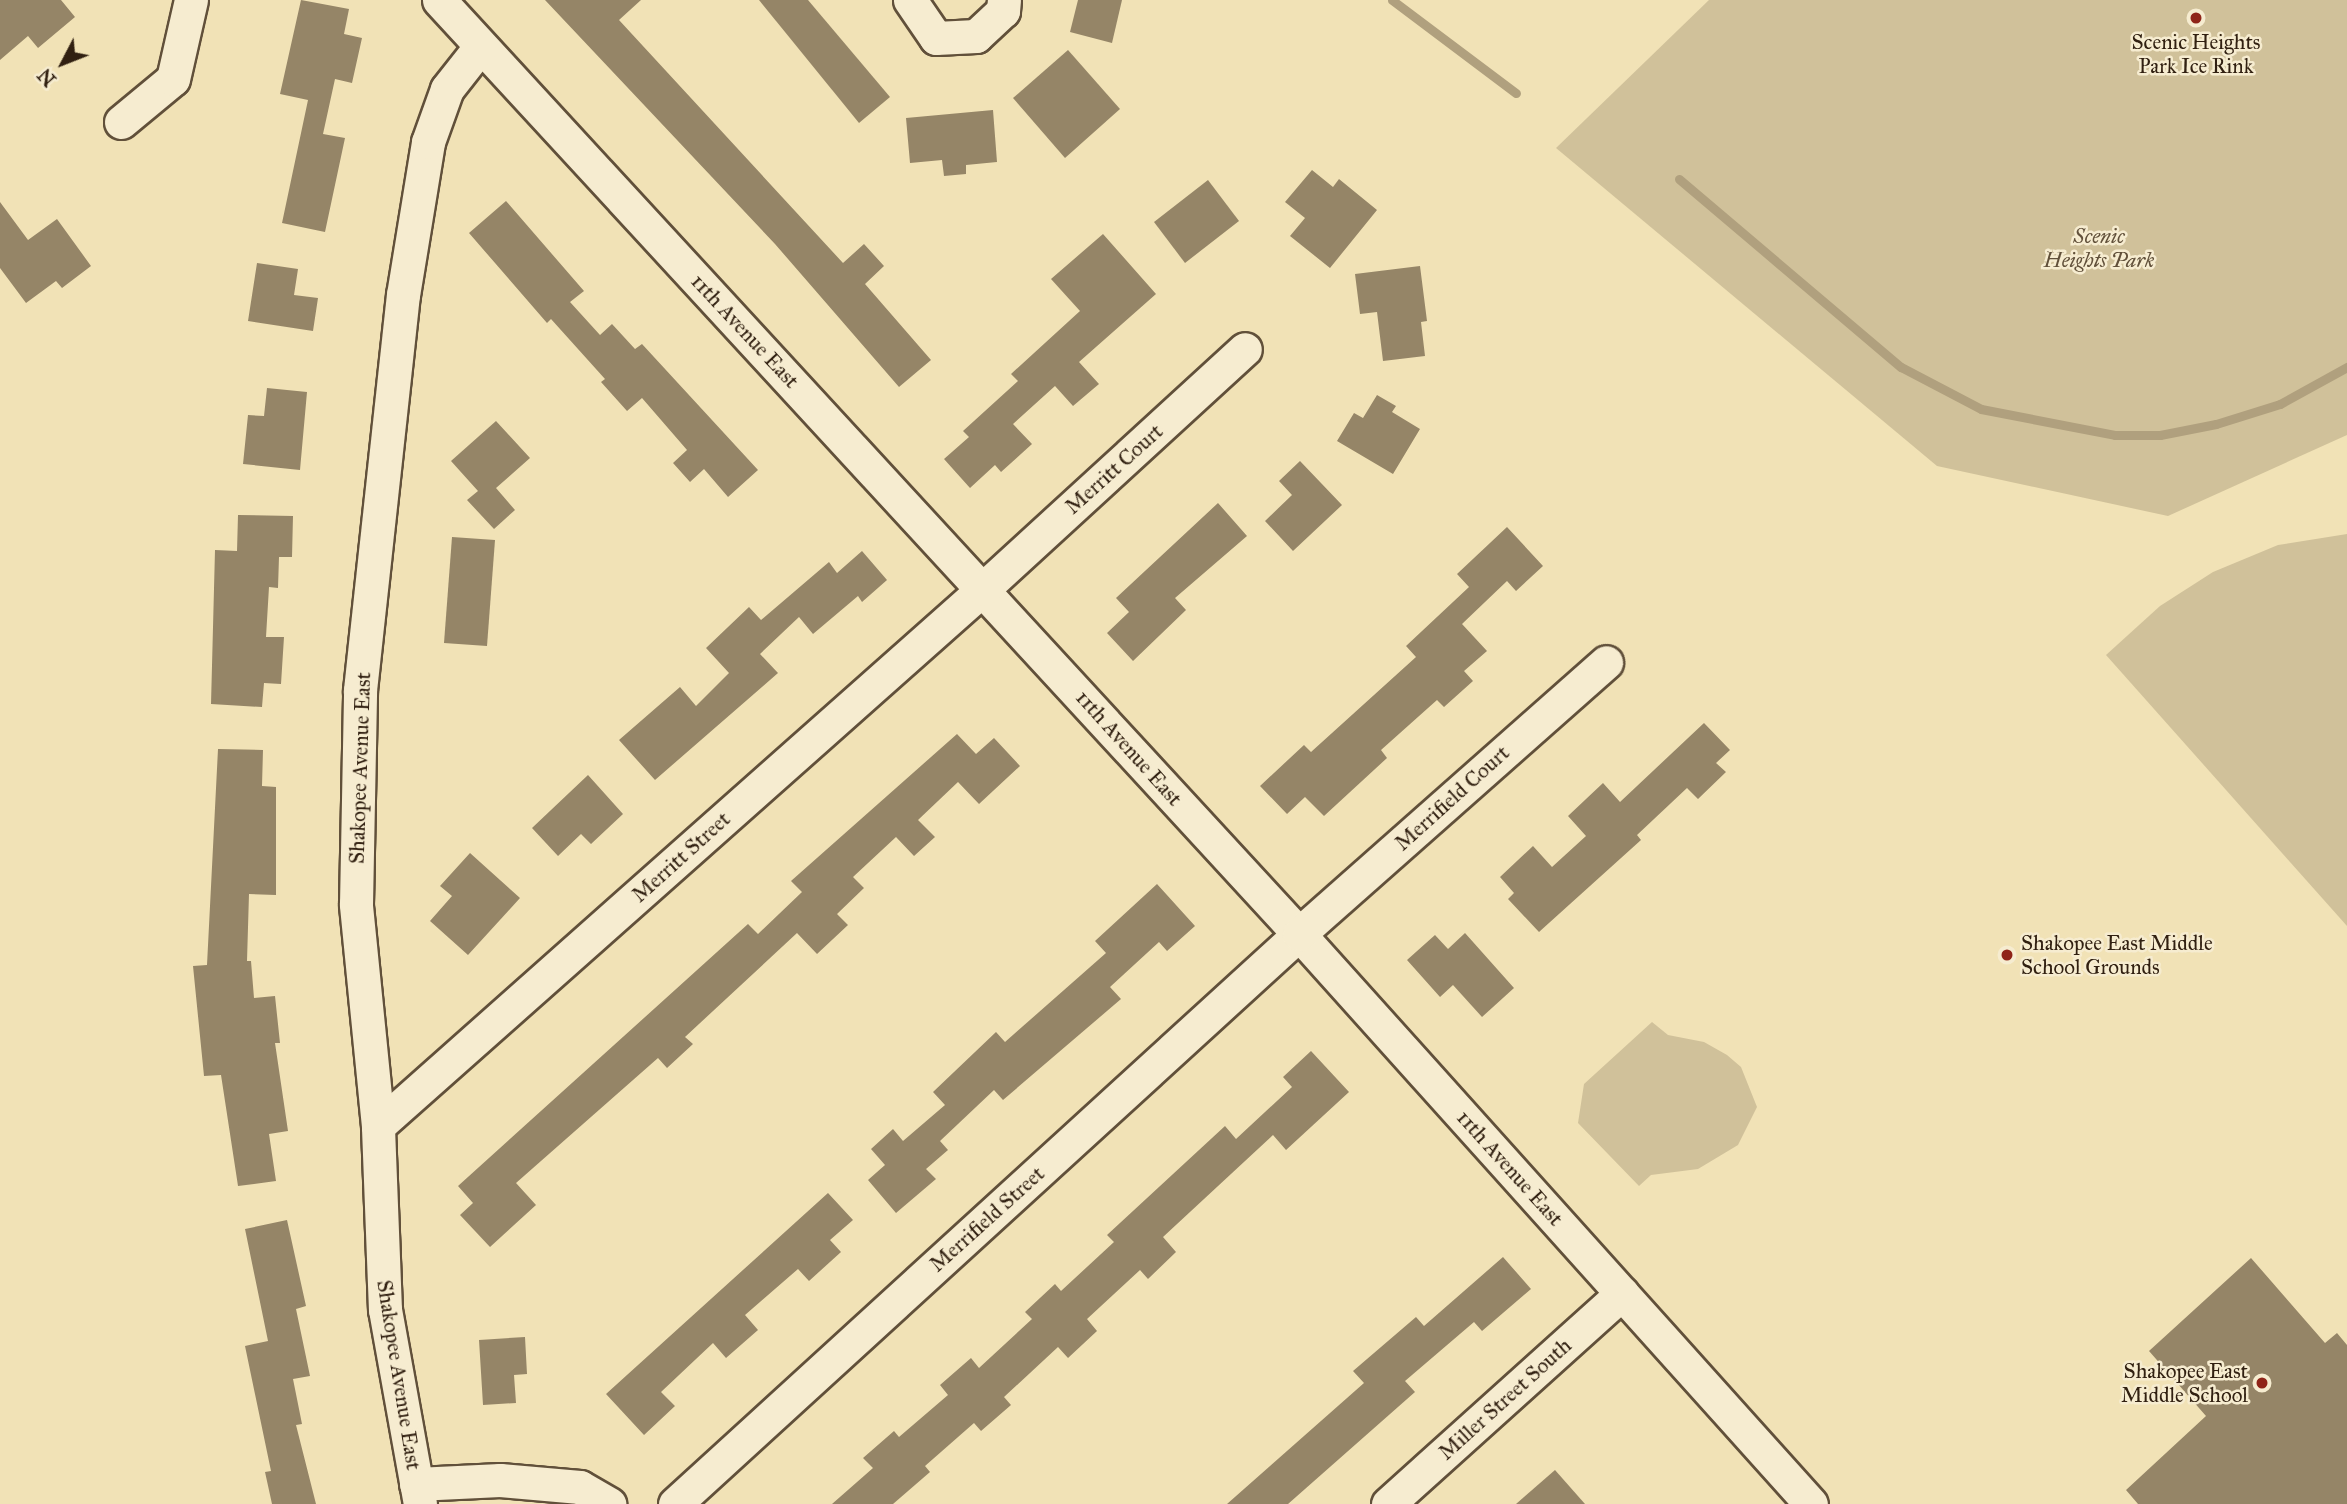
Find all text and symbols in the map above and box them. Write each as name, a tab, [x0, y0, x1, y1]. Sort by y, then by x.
marker: Scenic Heights Park Ice Rink	[2188, 10, 2204, 26]
north arrow	[28, 28, 98, 98]
place label: Scenic Heights Park Ice Rink	[2131, 29, 2261, 79]
text: N	[33, 64, 61, 91]
park label: Scenic Heights Park	[2044, 223, 2154, 273]
street label: 11th Avenue East	[686, 269, 804, 393]
street label: Merritt Court	[1060, 419, 1168, 519]
street label: Shakopee Avenue East	[344, 672, 376, 864]
street label: 11th Avenue East	[1071, 685, 1187, 811]
street label: Merrifield Court	[1390, 740, 1514, 856]
street label: Merritt Street	[627, 806, 735, 908]
place label: Shakopee East Middle School Grounds	[2021, 930, 2213, 980]
marker: Shakopee East Middle School Grounds	[1999, 947, 2015, 963]
street label: 11th Avenue East	[1452, 1105, 1568, 1231]
street label: Merrifield Street	[925, 1161, 1049, 1277]
street label: Shakopee Avenue East	[372, 1278, 426, 1472]
street label: Miller Street South	[1434, 1333, 1576, 1465]
place label: Shakopee East Middle School	[2121, 1358, 2248, 1408]
marker: Shakopee East Middle School	[2254, 1375, 2270, 1391]

